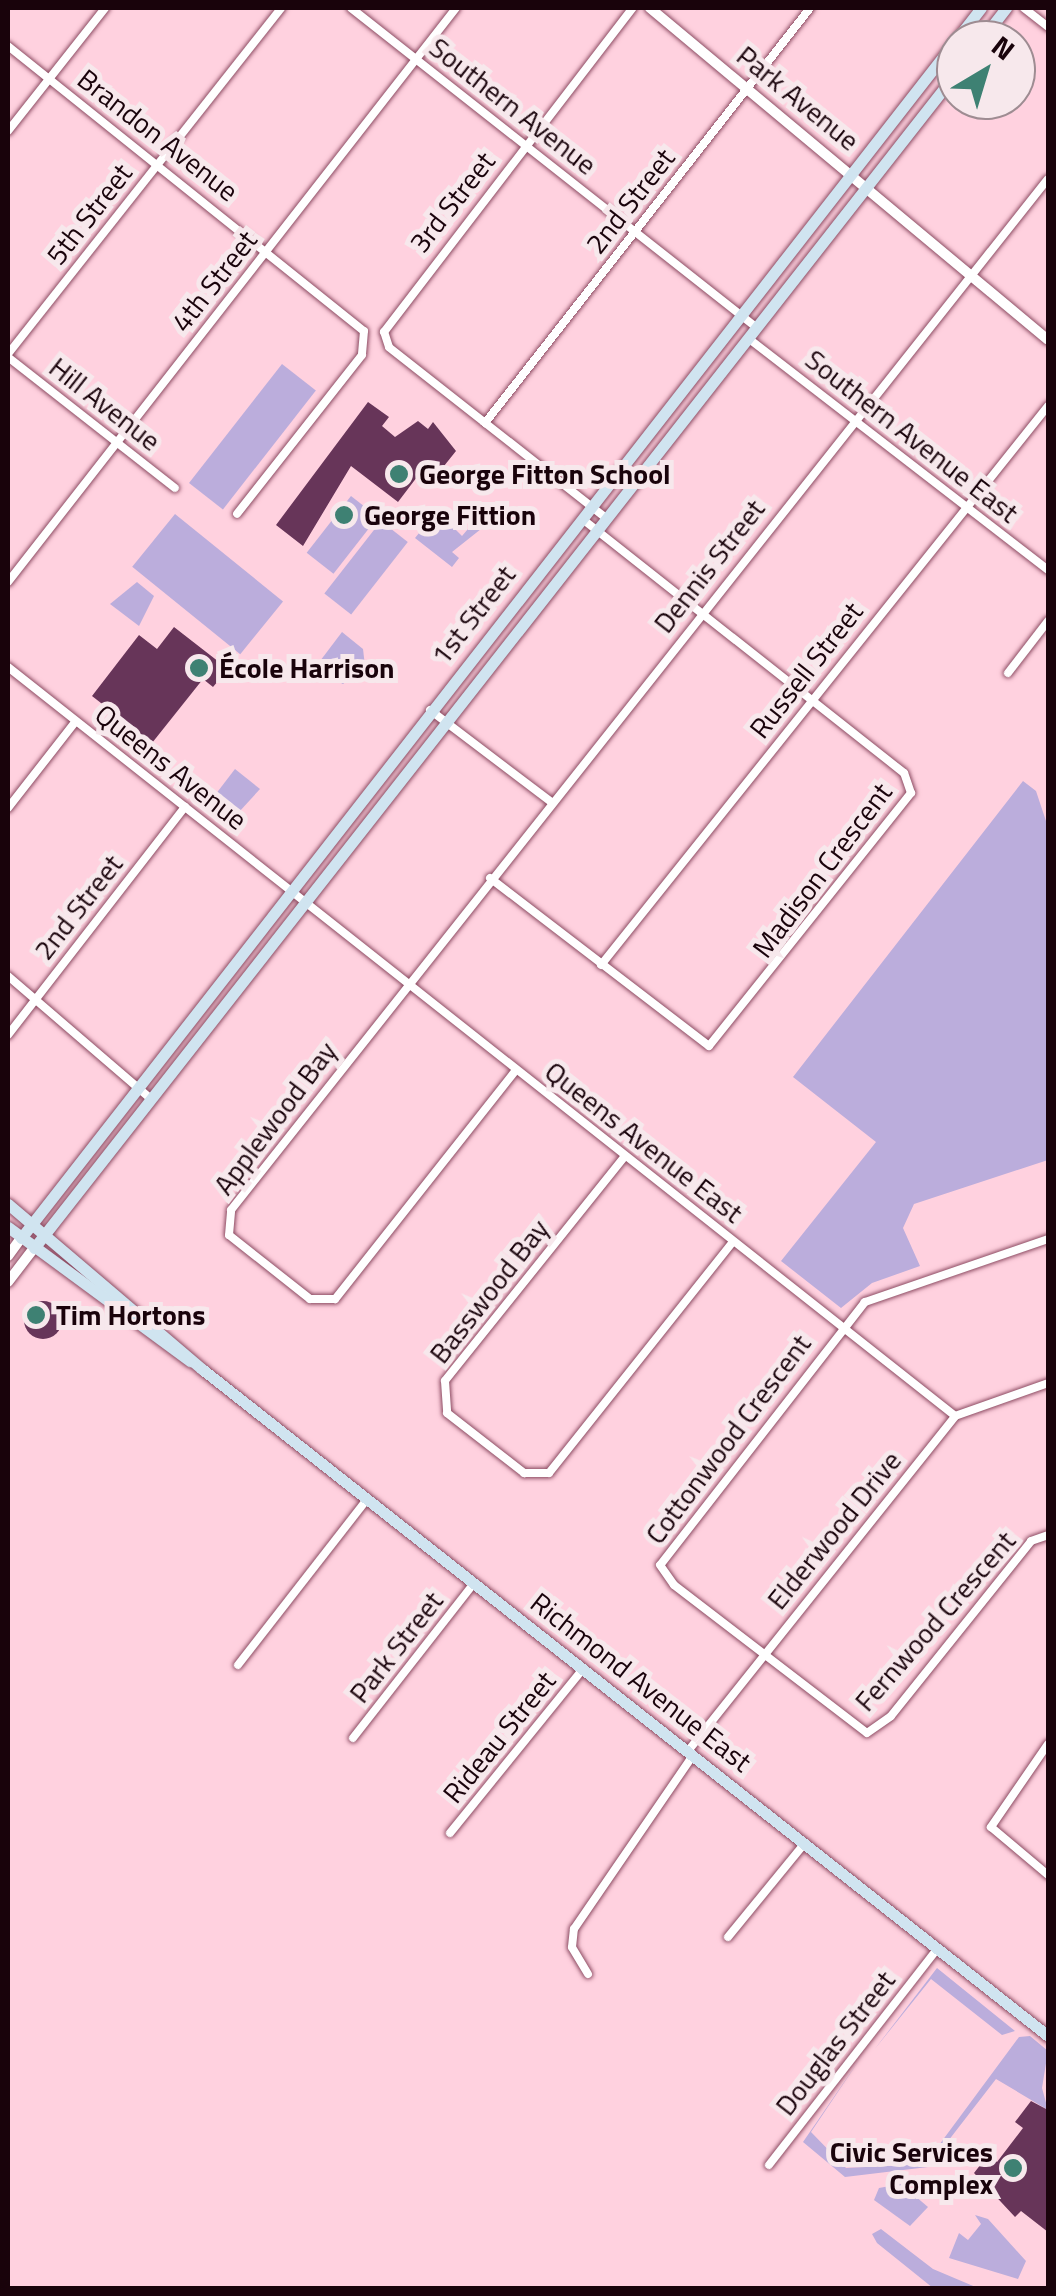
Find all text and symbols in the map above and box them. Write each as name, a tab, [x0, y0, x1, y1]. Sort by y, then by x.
north arrow	[936, 20, 1036, 120]
text: N	[983, 25, 1024, 70]
street label: Southern Avenue	[423, 30, 603, 182]
street label: Park Avenue	[730, 39, 866, 157]
street label: Brandon Avenue	[71, 62, 245, 208]
street label: 2nd Street	[579, 142, 681, 260]
street label: 3rd Street	[402, 145, 502, 259]
street label: 5th Street	[39, 157, 139, 271]
street label: 4th Street	[164, 224, 264, 338]
street label: Southern Avenue East	[799, 342, 1025, 530]
street label: Hill Avenue	[43, 350, 167, 458]
place label: George Fitton School	[419, 457, 671, 491]
marker: George Fitton School	[388, 463, 410, 485]
street label: Dennis Street	[647, 493, 771, 639]
place label: George Fittion	[364, 498, 536, 532]
marker: George Fittion	[333, 504, 355, 526]
street label: 1st Street	[424, 559, 522, 671]
street label: Russell Street	[742, 595, 870, 745]
place label: École Harrison	[219, 651, 395, 685]
marker: École Harrison	[188, 657, 210, 679]
street label: Queens Avenue	[88, 697, 254, 837]
street label: Madison Crescent	[745, 776, 899, 964]
street label: 2nd Street	[27, 848, 129, 966]
street label: Applewood Bay	[206, 1035, 344, 1201]
street label: Queens Avenue East	[538, 1054, 750, 1230]
street label: Basswood Bay	[422, 1212, 556, 1370]
place label: Tim Hortons	[56, 1298, 205, 1332]
marker: Tim Hortons	[25, 1304, 47, 1326]
street label: Cottonwood Crescent	[638, 1328, 818, 1550]
street label: Elderwood Drive	[760, 1444, 908, 1616]
street label: Fernwood Crescent	[848, 1524, 1022, 1718]
street label: Park Street	[342, 1585, 450, 1709]
street label: Richmond Avenue East	[524, 1585, 758, 1779]
street label: Rideau Street	[436, 1664, 562, 1810]
street label: Douglas Street	[768, 1964, 902, 2122]
place label: Civic Services Complex	[830, 2135, 993, 2201]
marker: Civic Services Complex	[1002, 2157, 1024, 2179]

